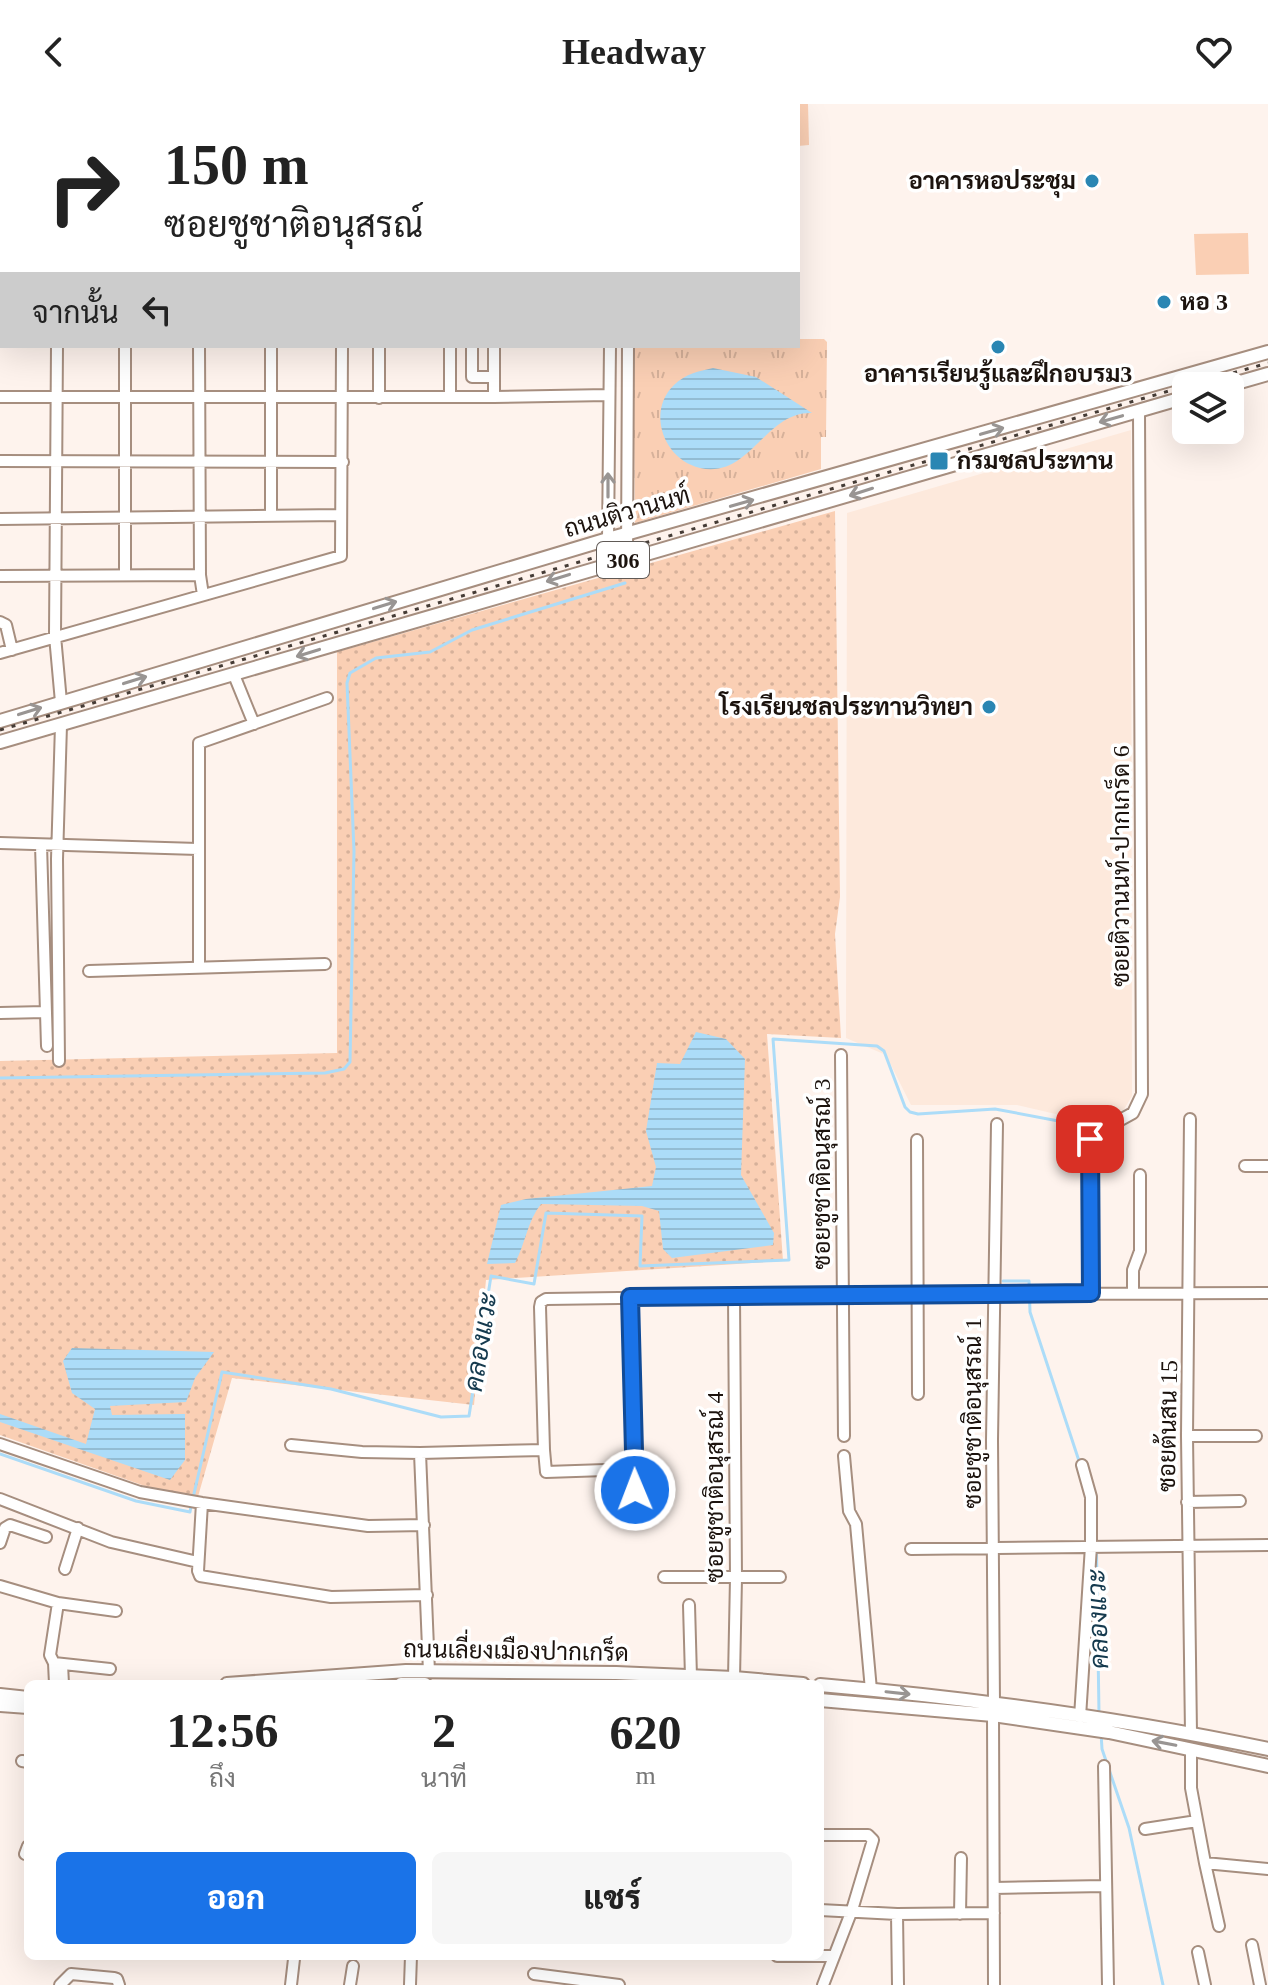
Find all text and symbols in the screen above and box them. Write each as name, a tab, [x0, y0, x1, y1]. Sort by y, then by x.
icon: back	[32, 30, 76, 74]
icon: heart	[1192, 30, 1236, 74]
text: Headway	[562, 32, 706, 72]
text: 150 m	[164, 134, 309, 196]
icon: right	[32, 136, 136, 240]
place label: อาคารหอประชุม	[908, 168, 1076, 198]
marker: อาคารหอประชุม	[1083, 172, 1101, 190]
text: ซอยชูชาติอนุสรณ์	[164, 205, 423, 245]
icon: left	[135, 288, 179, 332]
place label: หอ 3	[1180, 289, 1228, 315]
marker: หอ 3	[1155, 293, 1173, 311]
text: จากนั้น	[32, 296, 119, 329]
marker: อาคารเรียนรู้และฝึกอบรม3	[989, 338, 1007, 356]
place label: อาคารเรียนรู้และฝึกอบรม3	[864, 358, 1132, 390]
map controls	[1172, 372, 1244, 444]
button: layers	[1172, 372, 1244, 444]
one-way arrow	[1099, 412, 1125, 427]
one-way arrow	[979, 423, 1004, 437]
place label: กรมชลประทาน	[957, 448, 1114, 474]
marker: กรมชลประทาน	[928, 450, 950, 472]
one-way arrow	[600, 472, 616, 499]
street label: ถนนติวานนท์	[560, 479, 693, 542]
one-way arrow	[849, 485, 874, 500]
one-way arrow	[729, 494, 755, 509]
road number: 306	[597, 542, 649, 578]
one-way arrow	[545, 571, 571, 586]
one-way arrow	[371, 597, 397, 612]
one-way arrow	[296, 646, 322, 661]
one-way arrow	[122, 672, 148, 687]
place label: โรงเรียนชลประทานวิทยา	[717, 691, 973, 720]
marker: โรงเรียนชลประทานวิทยา	[980, 698, 998, 716]
one-way arrow	[17, 703, 43, 718]
street label: ซอยติวานนท์-ปากเกร็ด 6	[1104, 745, 1134, 987]
street label: ซอยชูชาติอนุสรณ์ 3	[806, 1079, 839, 1269]
pin	[1056, 1105, 1124, 1173]
icon: arrive	[1068, 1117, 1112, 1161]
water label: คลองแวะ	[459, 1290, 503, 1394]
street label: ซอยชูชาติอนุสรณ์ 1	[957, 1318, 990, 1508]
street label: ซอยต้นสน 15	[1152, 1360, 1182, 1492]
street label: ซอยชูชาติอนุสรณ์ 4	[699, 1392, 732, 1582]
position arrow	[593, 1448, 677, 1532]
water label: คลองแวะ	[1082, 1568, 1114, 1670]
street label: ถนนเลี่ยงเมืองปากเกร็ด	[403, 1628, 629, 1666]
one-way arrow	[884, 1685, 911, 1700]
text: 12:56	[166, 1704, 278, 1757]
text: 2	[432, 1704, 456, 1757]
text: 620	[610, 1706, 682, 1759]
one-way arrow	[1152, 1735, 1178, 1750]
text: m	[635, 1761, 656, 1790]
text: ถึง	[209, 1764, 236, 1793]
text: นาที	[421, 1764, 467, 1793]
button: ออก	[56, 1852, 416, 1944]
button: แชร์	[432, 1852, 792, 1944]

